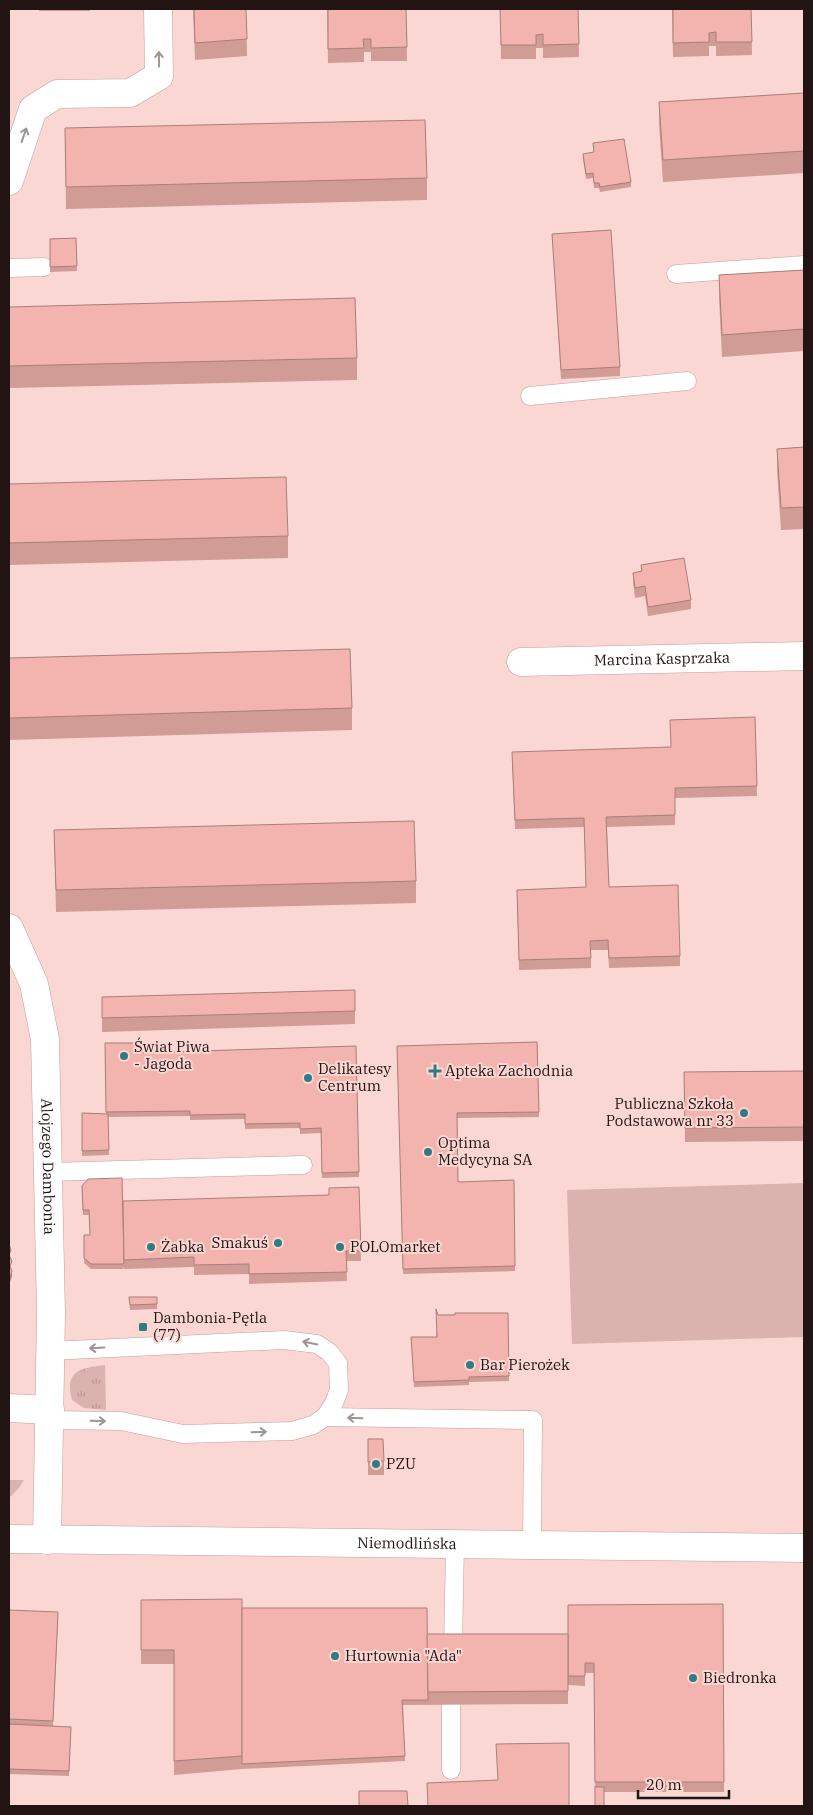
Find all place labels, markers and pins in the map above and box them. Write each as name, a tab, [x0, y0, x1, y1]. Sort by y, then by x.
place label: Świat Piwa - Jagoda	[134, 1037, 210, 1073]
marker: Świat Piwa - Jagoda	[118, 1050, 130, 1062]
place label: Delikatesy Centrum	[318, 1059, 391, 1095]
place label: Apteka Zachodnia	[445, 1061, 573, 1080]
marker: Apteka Zachodnia	[429, 1065, 441, 1077]
marker: Delikatesy Centrum	[302, 1072, 314, 1084]
place label: Publiczna Szkoła Podstawowa nr 33	[606, 1094, 734, 1130]
marker: Publiczna Szkoła Podstawowa nr 33	[738, 1107, 750, 1119]
place label: Optima Medycyna SA	[438, 1133, 533, 1169]
marker: Optima Medycyna SA	[422, 1146, 434, 1158]
place label: Smakuś	[211, 1233, 268, 1252]
place label: Żabka	[161, 1237, 205, 1256]
marker: Smakuś	[272, 1237, 284, 1249]
place label: POLOmarket	[350, 1237, 441, 1256]
marker: Żabka	[145, 1241, 157, 1253]
marker: POLOmarket	[334, 1241, 346, 1253]
place label: Dambonia-Pętla (77)	[153, 1308, 267, 1344]
marker: Dambonia-Pętla (77)	[137, 1321, 149, 1333]
place label: Bar Pierożek	[480, 1355, 570, 1374]
marker: Bar Pierożek	[464, 1359, 476, 1371]
place label: PZU	[386, 1454, 416, 1473]
marker: PZU	[370, 1458, 382, 1470]
place label: Hurtownia "Ada"	[345, 1646, 462, 1665]
marker: Hurtownia "Ada"	[329, 1650, 341, 1662]
place label: Biedronka	[703, 1668, 777, 1687]
marker: Biedronka	[687, 1672, 699, 1684]

